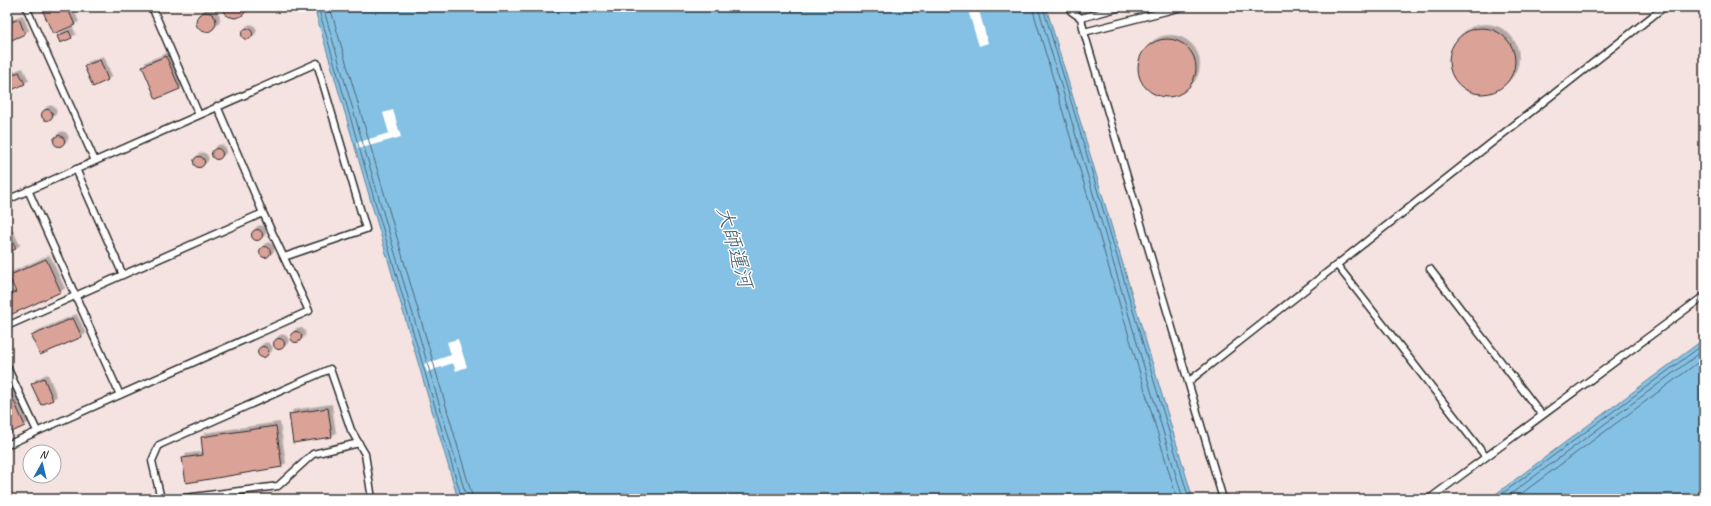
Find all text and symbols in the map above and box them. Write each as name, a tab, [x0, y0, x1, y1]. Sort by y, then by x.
water label: 大師運河	[711, 203, 760, 294]
north arrow	[22, 444, 62, 484]
text: N	[39, 447, 50, 462]

